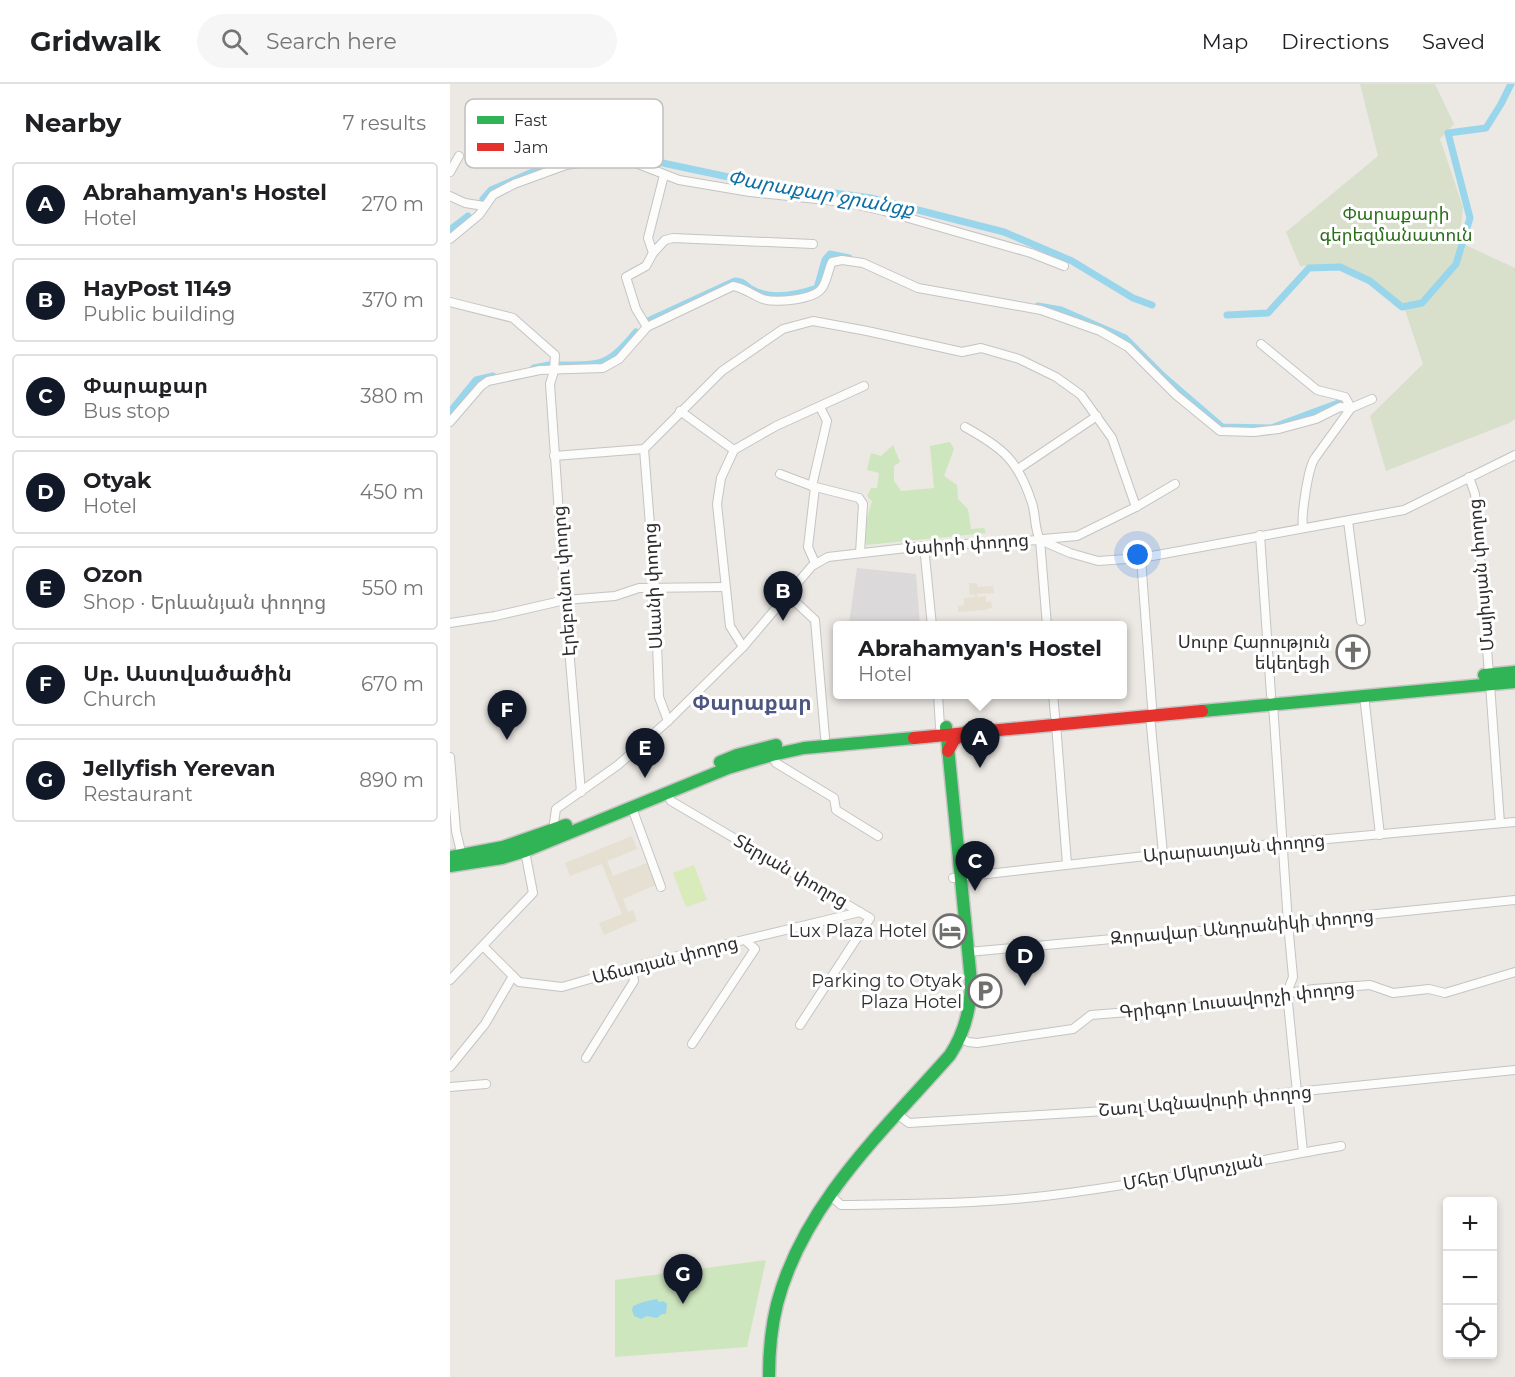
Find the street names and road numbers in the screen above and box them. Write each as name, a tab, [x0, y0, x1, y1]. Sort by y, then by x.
street label: Մայիսյան փողոց	[1463, 498, 1499, 652]
street label: Էրեբունու փողոց	[548, 505, 580, 657]
street label: Սևանի փողոց	[639, 522, 667, 650]
street label: Նաիրի փողոց	[904, 529, 1030, 559]
street label: Տերյան փողոց	[730, 829, 852, 913]
street label: Արարատյան փողոց	[1142, 829, 1326, 867]
street label: Զորավար Անդրանիկի փողոց	[1109, 905, 1375, 949]
street label: Աճառյան փողոց	[590, 931, 740, 989]
street label: Գրիգոր Լուսավորչի փողոց	[1118, 977, 1356, 1023]
street label: Շառլ Ազնավուրի փողոց	[1097, 1081, 1313, 1121]
street label: Մհեր Մկրտչյան	[1121, 1149, 1265, 1195]

